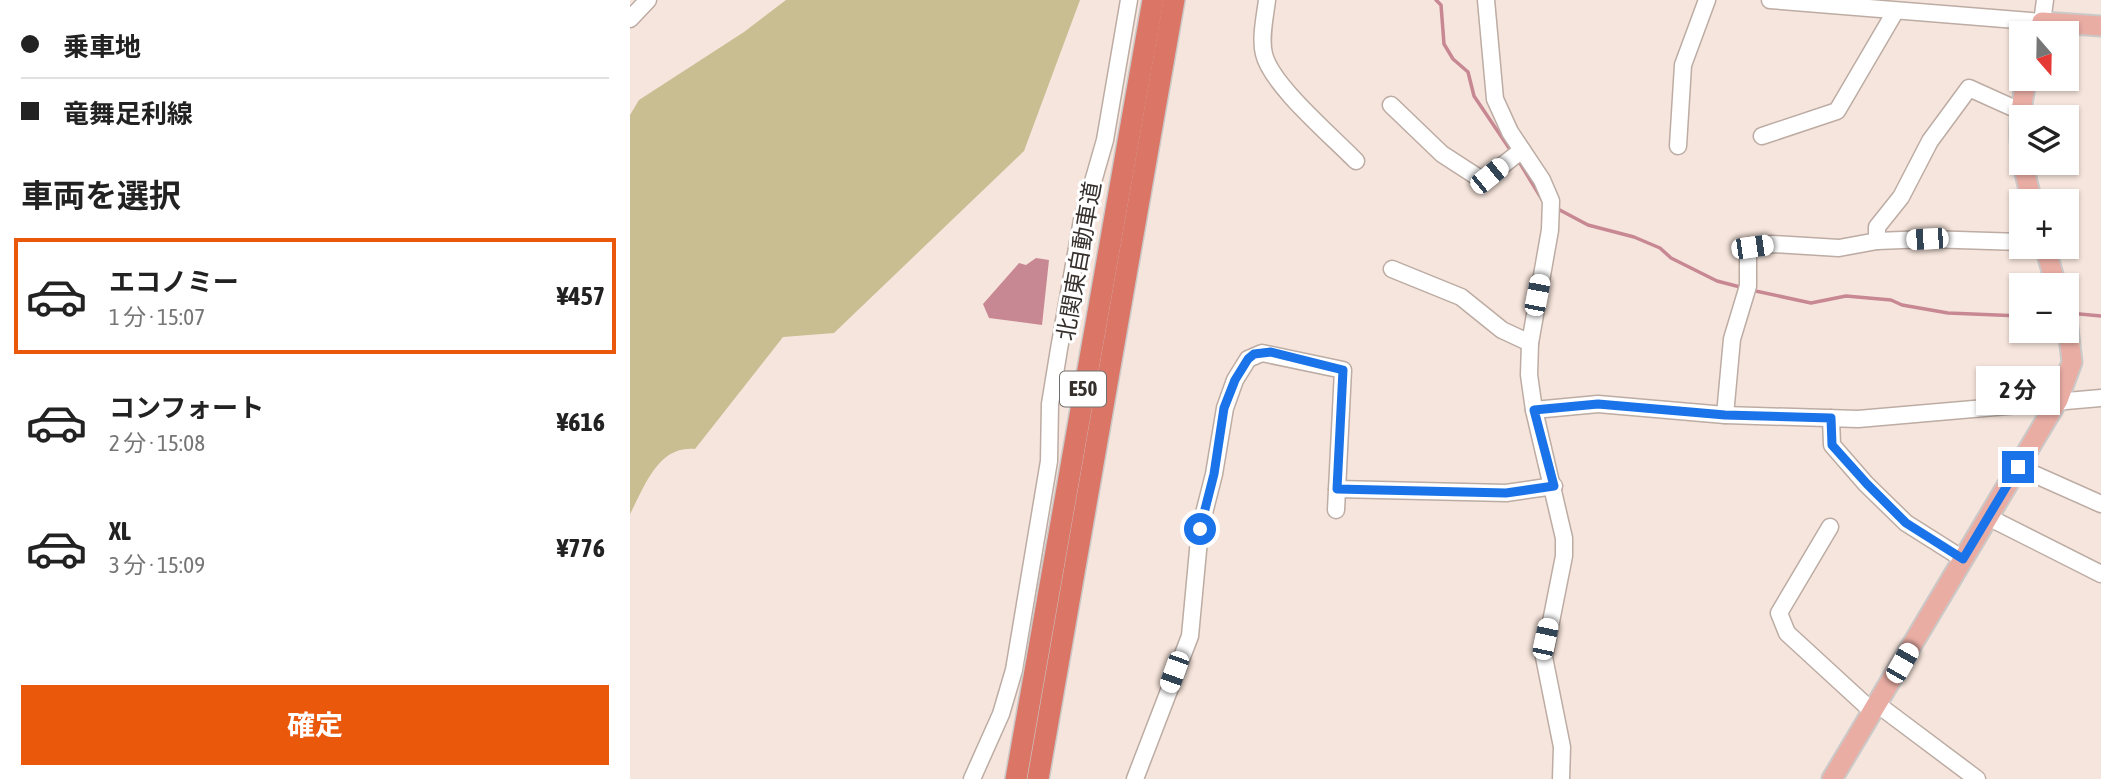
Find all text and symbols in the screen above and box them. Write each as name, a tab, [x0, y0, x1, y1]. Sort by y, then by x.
north arrow	[2009, 21, 2079, 91]
map controls	[2009, 21, 2079, 343]
text: 乗車地	[63, 32, 141, 62]
text: 竜舞足利線	[63, 99, 193, 129]
button: layers	[2009, 105, 2079, 175]
car	[1467, 155, 1512, 197]
text: 車両を選択	[21, 177, 181, 214]
street label: 北関東自動車道	[1052, 179, 1106, 343]
button: +	[2009, 189, 2079, 259]
car	[1906, 227, 1949, 251]
car	[1730, 234, 1775, 260]
icon: car	[25, 265, 88, 328]
text: エコノミー	[109, 267, 239, 297]
car	[1523, 272, 1552, 318]
button: −	[2009, 273, 2079, 343]
text: ¥457	[557, 281, 605, 311]
text: 1 分 · 15:07	[109, 304, 205, 330]
callout: 2 分	[1976, 365, 2060, 414]
road number: E50	[1060, 372, 1106, 406]
text: 2 分	[2000, 377, 2036, 403]
icon: car	[25, 391, 88, 454]
text: コンフォート	[109, 393, 264, 423]
text: ¥616	[557, 407, 605, 437]
text: 2 分 · 15:08	[109, 430, 205, 456]
route end	[2002, 451, 2034, 483]
route start	[1184, 513, 1216, 545]
text: XL	[109, 516, 131, 546]
icon: car	[25, 517, 88, 580]
text: ¥776	[557, 533, 605, 563]
text: 3 分 · 15:09	[109, 552, 205, 578]
car	[1531, 616, 1560, 662]
car	[1883, 640, 1922, 686]
car	[1157, 649, 1192, 695]
button: 確定	[21, 685, 609, 765]

